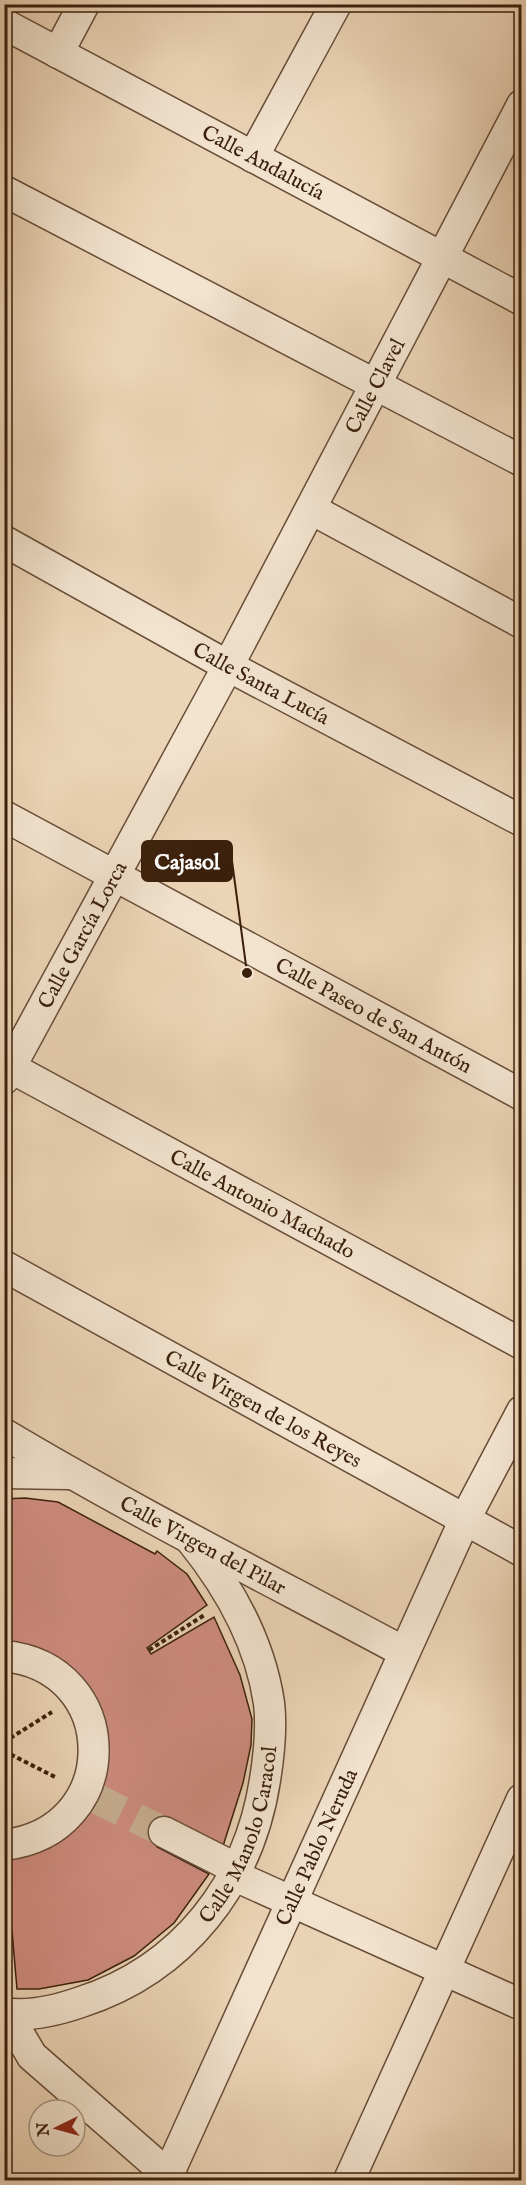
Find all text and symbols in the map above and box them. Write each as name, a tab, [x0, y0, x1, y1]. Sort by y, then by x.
street label: Calle Andalucía	[197, 120, 330, 208]
street label: Calle Clavel	[340, 334, 412, 439]
street label: Calle Santa Lucía	[187, 637, 334, 732]
callout: Cajasol	[142, 841, 232, 881]
text: Cajasol	[154, 849, 221, 877]
street label: Calle García Lorca	[33, 856, 135, 1014]
street label: Calle Paseo de San Antón	[270, 952, 476, 1080]
street label: Calle Antonio Machado	[165, 1144, 359, 1266]
street label: Calle Virgen de los Reyes	[159, 1345, 366, 1475]
street label: Calle Virgen del Pilar	[114, 1491, 291, 1602]
street label: Calle Manolo Caracol	[194, 1745, 284, 1930]
street label: Calle Pablo Neruda	[271, 1764, 366, 1931]
north arrow	[27, 2098, 87, 2158]
text: N	[33, 2121, 55, 2138]

